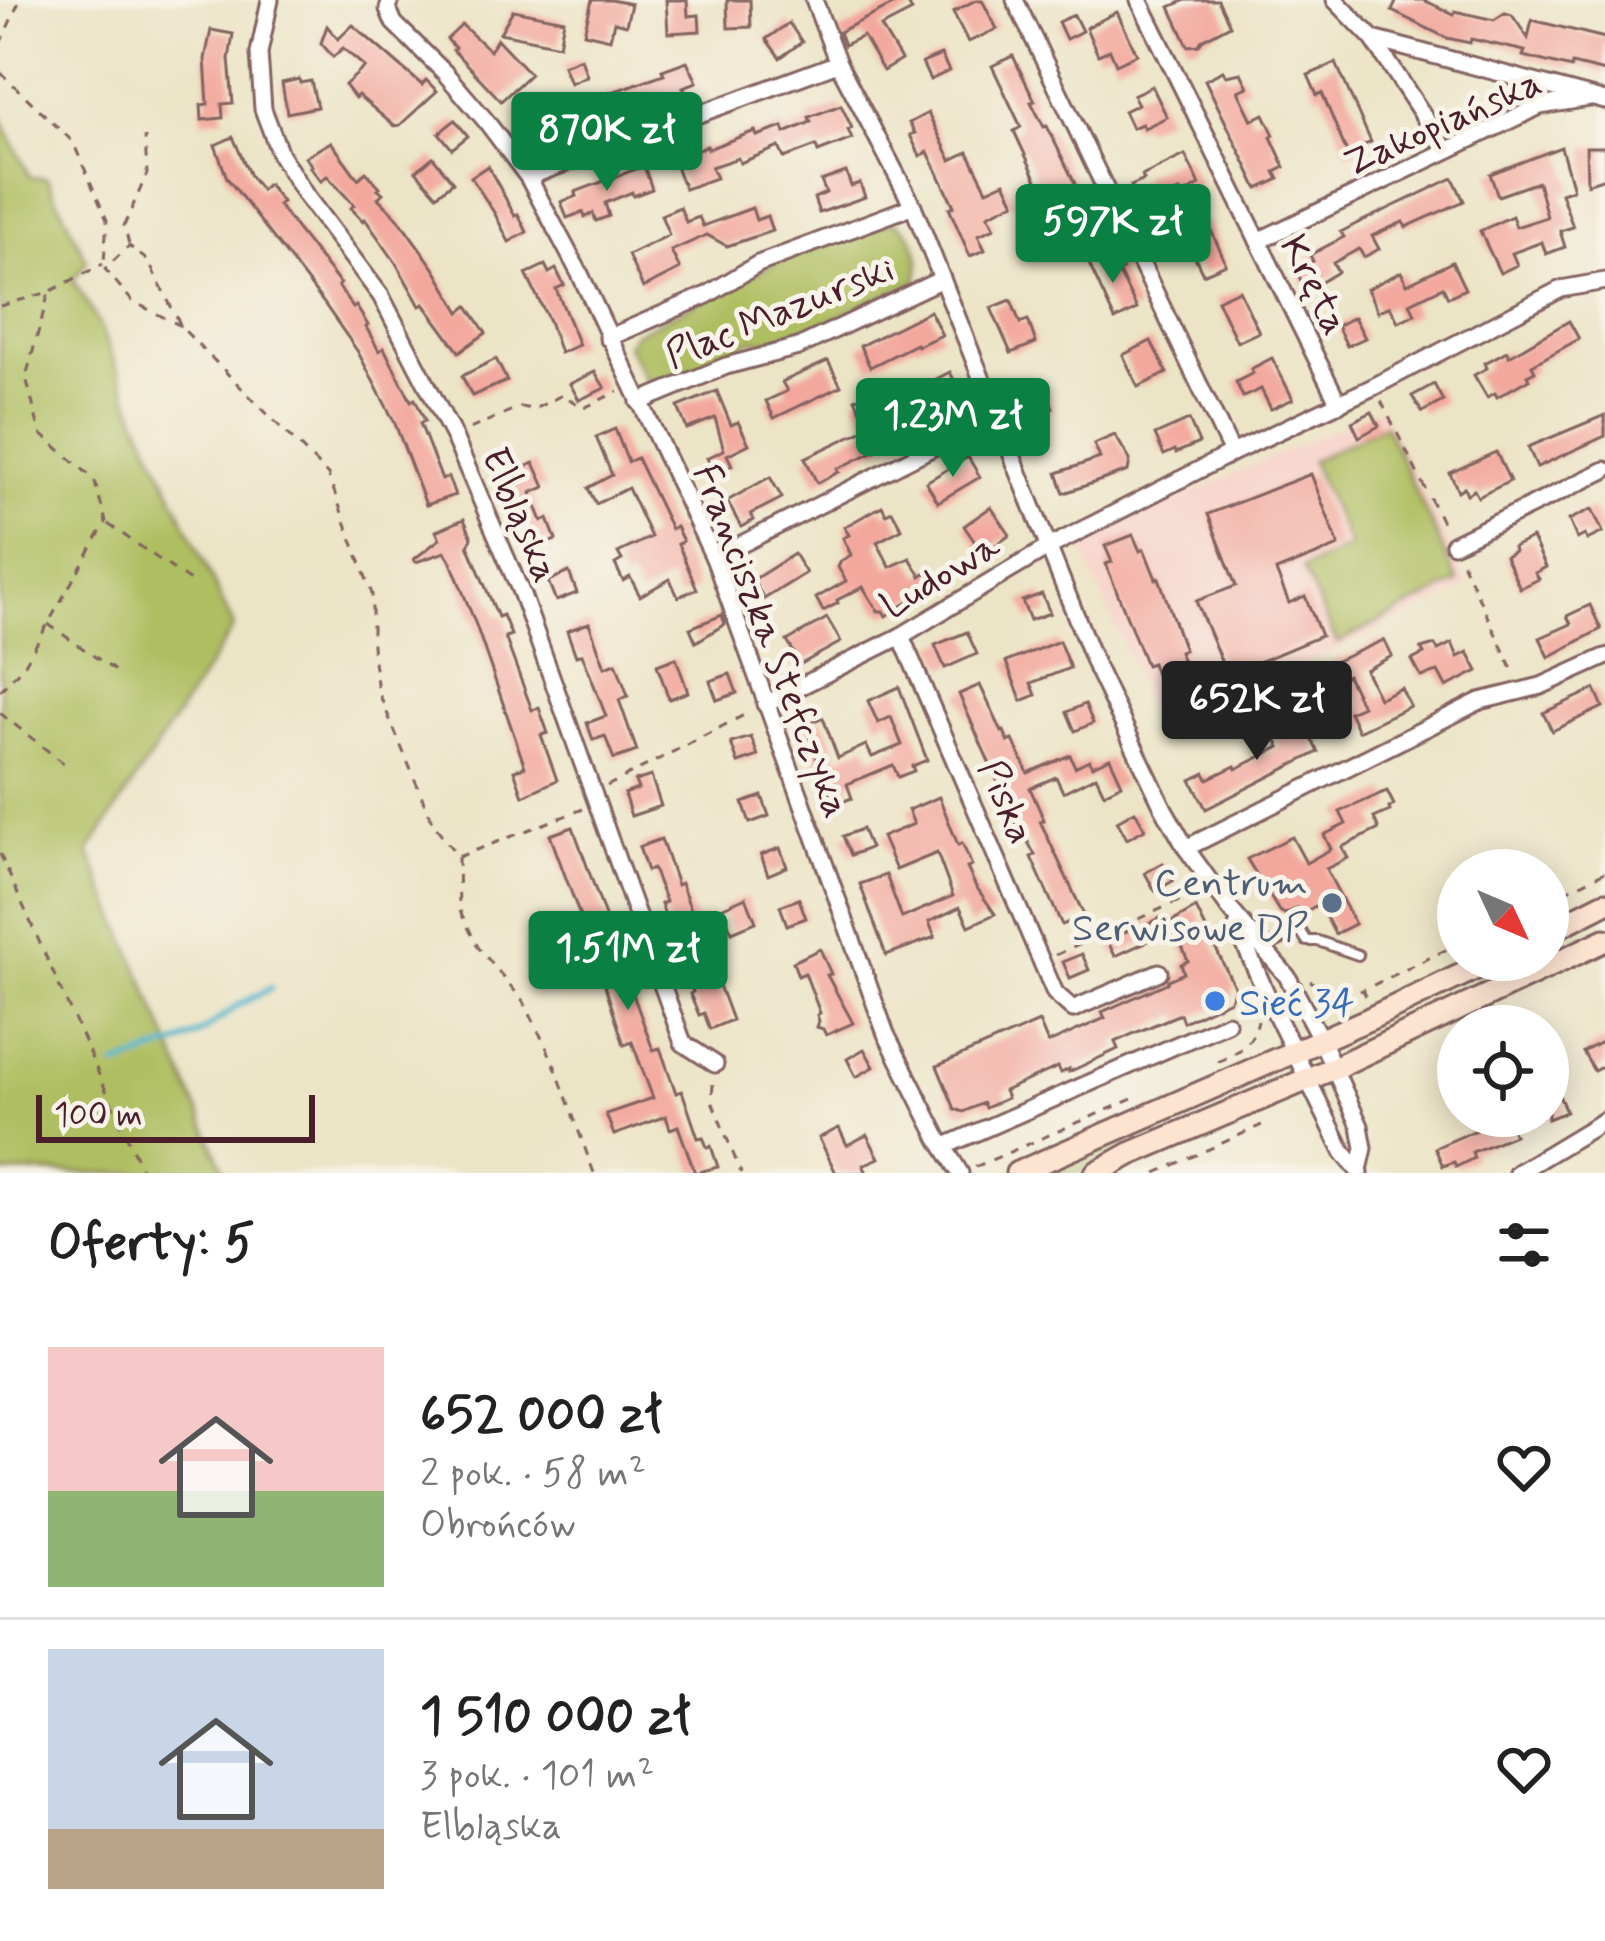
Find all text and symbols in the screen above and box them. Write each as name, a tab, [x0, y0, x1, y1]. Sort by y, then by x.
street label: Zakopiańska	[1337, 58, 1550, 190]
pin: 870K zł	[496, 92, 718, 194]
text: 870K zł	[538, 105, 676, 156]
pin: 597K zł	[1002, 184, 1224, 286]
text: 597K zł	[1043, 197, 1183, 248]
street label: Kręta	[1266, 227, 1360, 344]
street label: Plac Mazurski	[659, 244, 902, 382]
pin: 1.23M zł	[829, 378, 1077, 480]
text: 1.23M zł	[883, 391, 1023, 442]
street label: Elbląska	[468, 440, 570, 591]
street label: Franciszka Stefczyka	[679, 457, 861, 825]
street label: Ludowa	[872, 521, 1010, 632]
pin: 652K zł	[1146, 661, 1368, 763]
text: 652K zł	[1189, 674, 1325, 725]
street label: Piska	[964, 753, 1045, 852]
north arrow	[1437, 849, 1569, 981]
map controls	[1437, 849, 1569, 1137]
place label: Centrum Serwisowe DP	[1072, 859, 1308, 955]
marker: Centrum Serwisowe DP	[1319, 890, 1345, 916]
pin: 1.51M zł	[504, 911, 752, 1013]
text: 1.51M zł	[556, 924, 700, 975]
place label: Sieć 34	[1239, 979, 1355, 1030]
marker: Sieć 34	[1202, 988, 1228, 1014]
button: locate	[1437, 1005, 1569, 1137]
scale bar	[36, 1089, 315, 1142]
text: 100 m	[54, 1094, 143, 1138]
text: Oferty: 5	[48, 1212, 255, 1278]
icon: filters	[1491, 1212, 1557, 1278]
text: 652 000 zł	[420, 1383, 662, 1449]
icon: home	[144, 1395, 288, 1539]
icon: heart	[1491, 1434, 1557, 1500]
text: 2 pok. · 58 m²	[420, 1449, 646, 1500]
text: Obrońców	[420, 1500, 576, 1551]
text: 1 510 000 zł	[420, 1685, 691, 1751]
icon: home	[144, 1697, 288, 1841]
icon: heart	[1491, 1736, 1557, 1802]
text: 3 pok. · 101 m²	[420, 1751, 654, 1802]
text: Elbląska	[420, 1802, 562, 1853]

